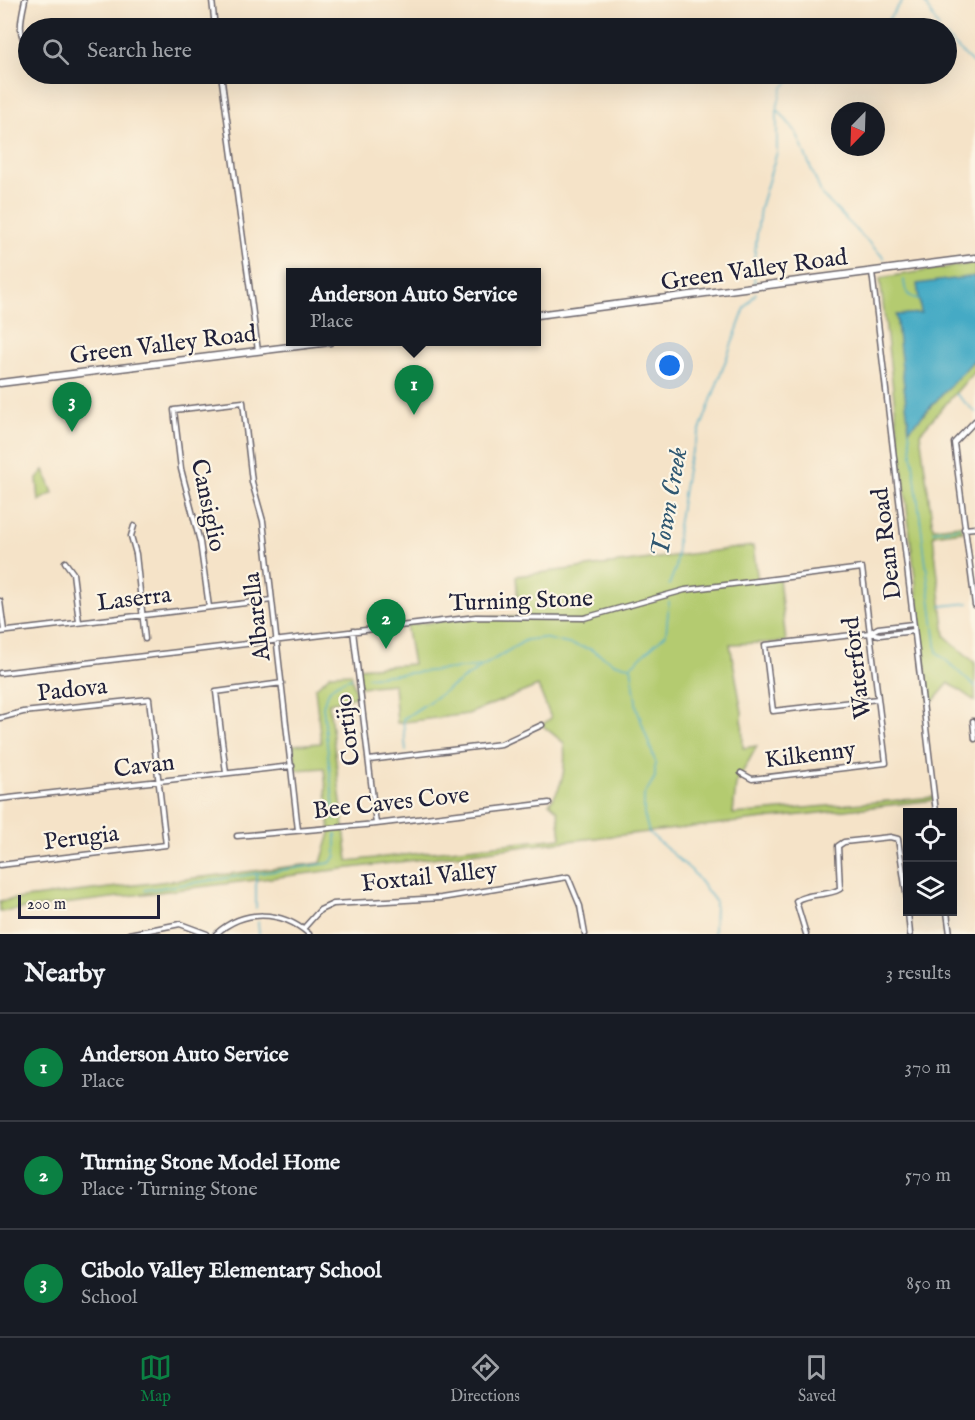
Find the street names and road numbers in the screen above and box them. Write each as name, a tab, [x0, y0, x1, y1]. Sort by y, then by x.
street label: Green Valley Road	[659, 242, 850, 299]
street label: Green Valley Road	[68, 319, 258, 372]
street label: Cansiglio	[183, 456, 232, 555]
street label: Dean Road	[865, 486, 910, 602]
street label: Albarella	[237, 570, 278, 664]
street label: Laserra	[95, 579, 174, 619]
street label: Turning Stone	[449, 583, 594, 620]
street label: Waterford	[836, 615, 879, 721]
street label: Padova	[35, 671, 109, 710]
street label: Cortijo	[329, 692, 368, 767]
street label: Kilkenny	[763, 735, 858, 776]
street label: Cavan	[112, 747, 177, 786]
street label: Bee Caves Cove	[311, 780, 471, 827]
street label: Perugia	[42, 818, 121, 858]
street label: Foxtail Valley	[360, 855, 499, 900]

